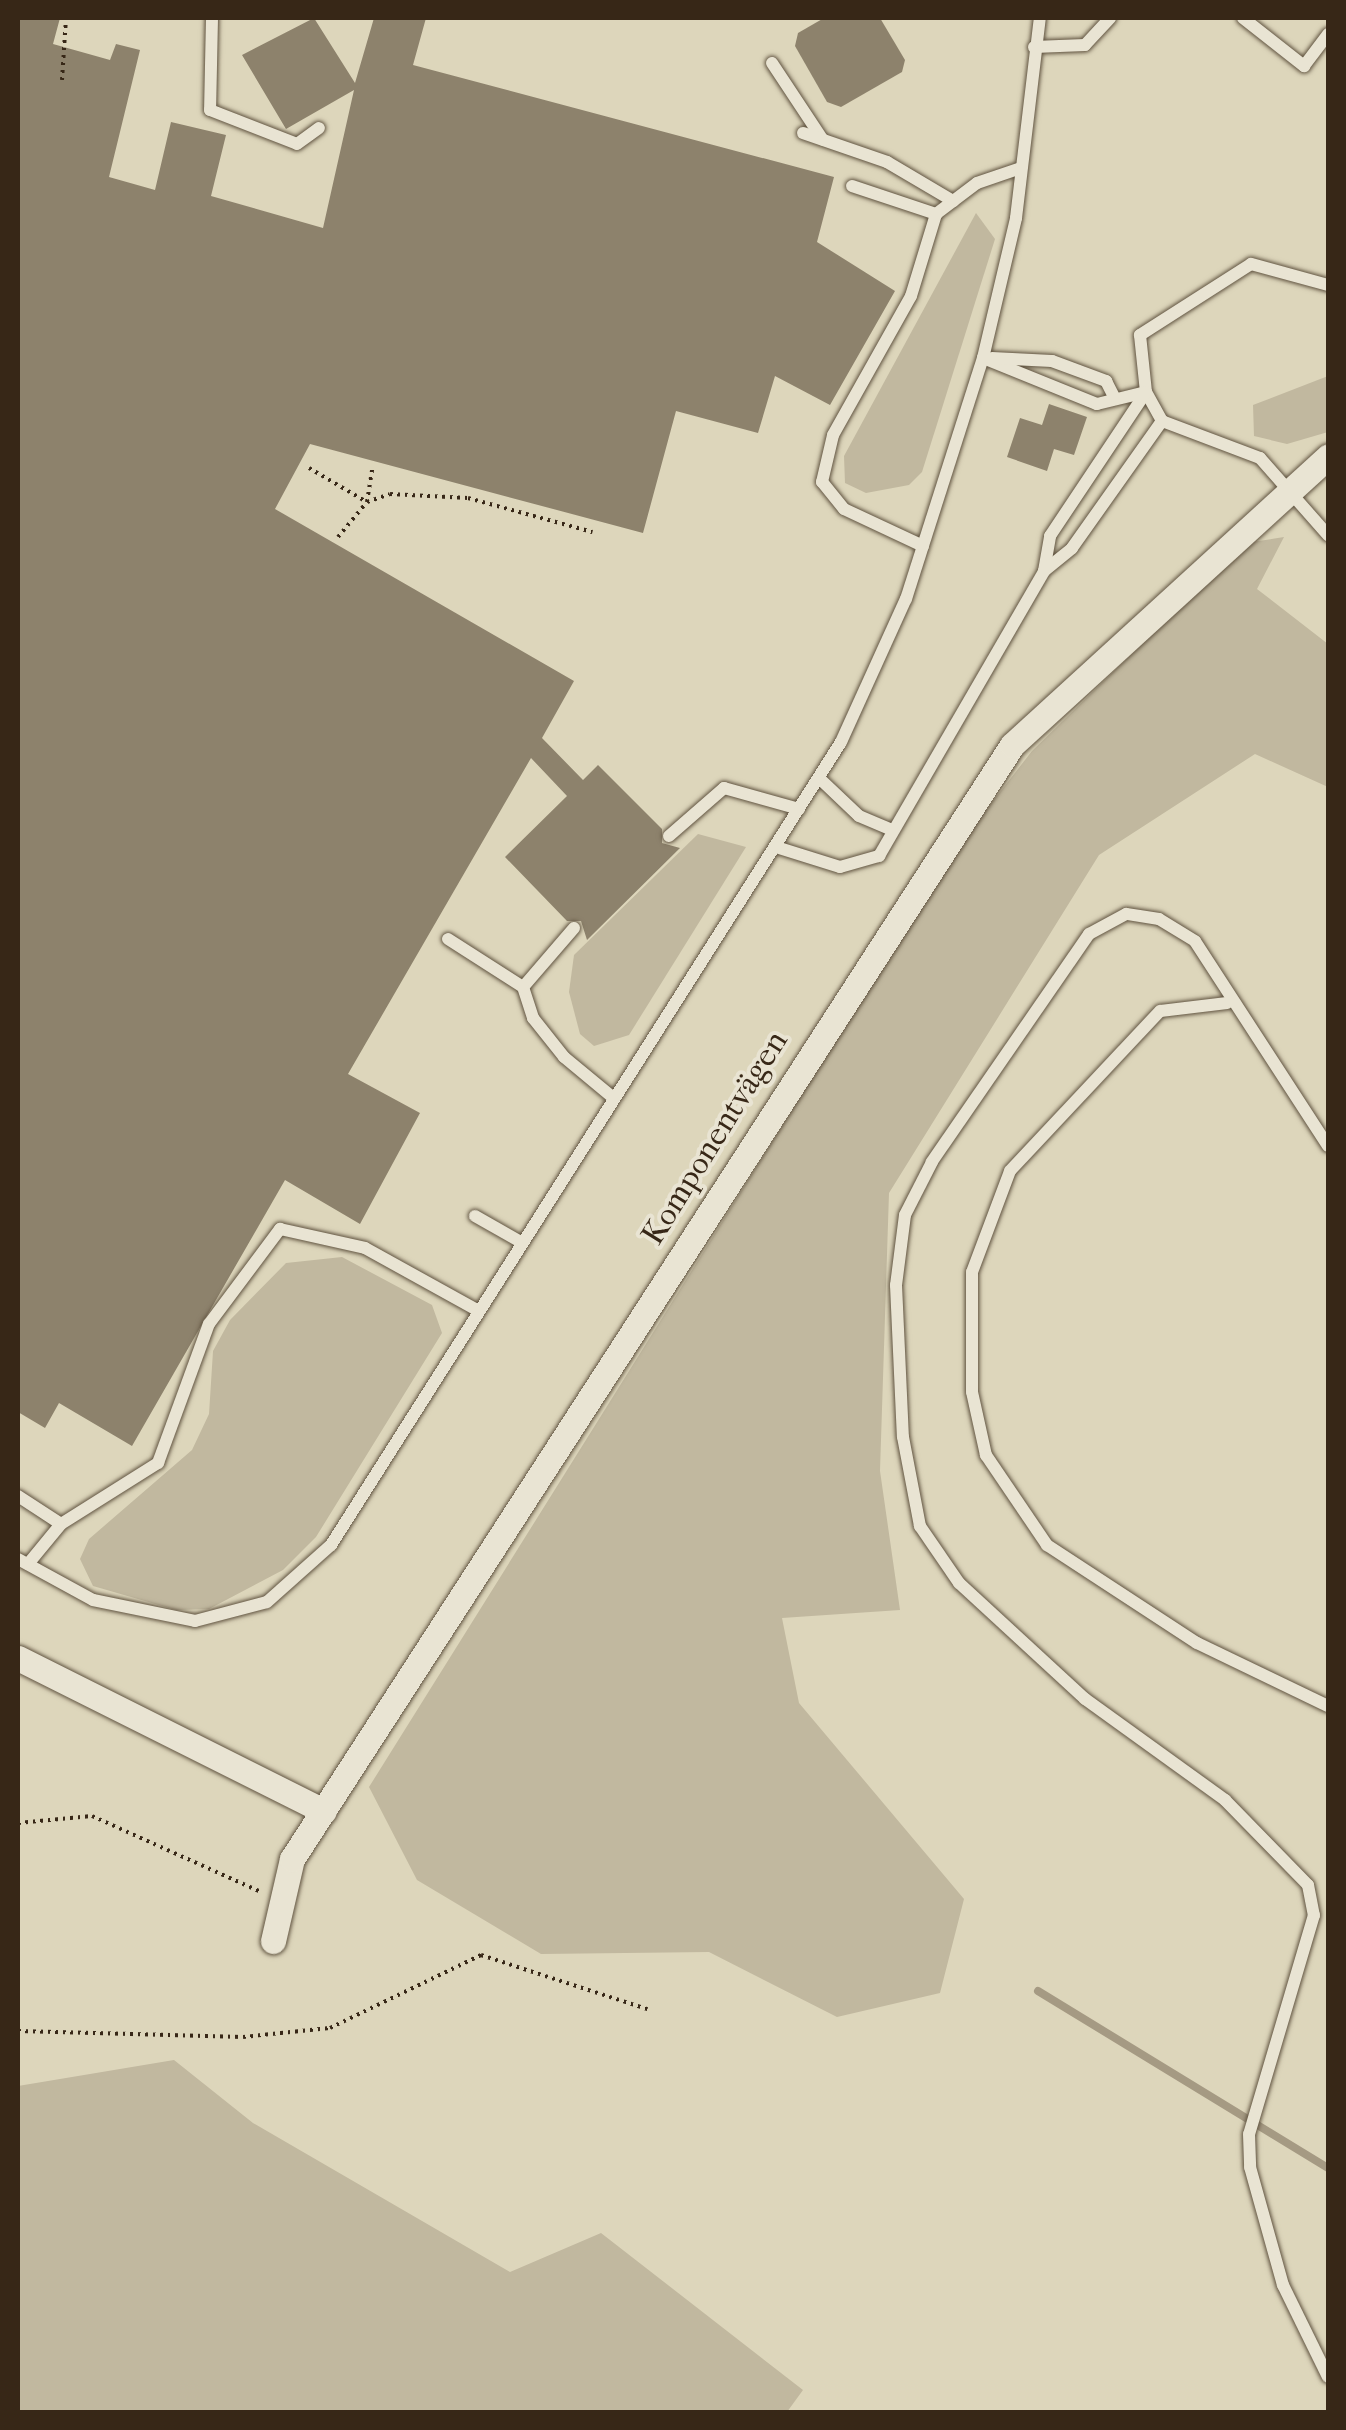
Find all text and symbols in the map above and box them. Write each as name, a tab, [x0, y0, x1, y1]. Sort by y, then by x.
street label: Komponentvägen	[634, 1024, 796, 1252]

